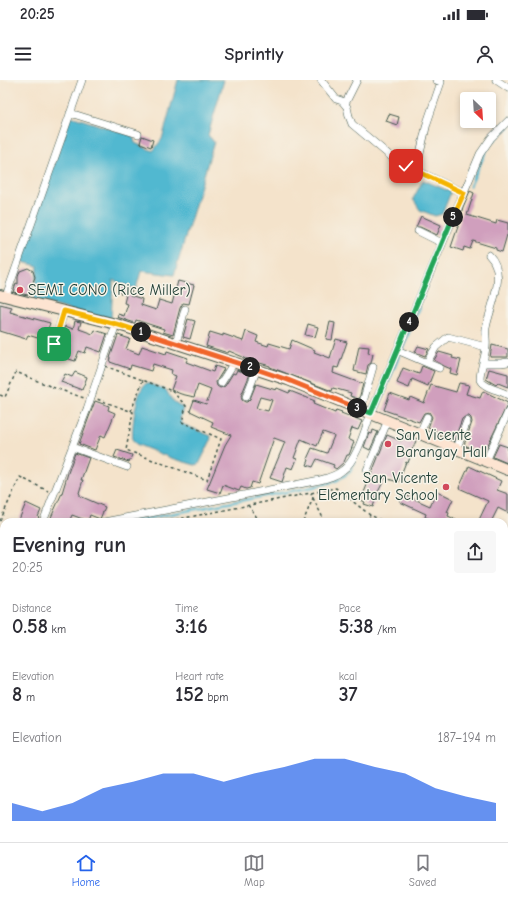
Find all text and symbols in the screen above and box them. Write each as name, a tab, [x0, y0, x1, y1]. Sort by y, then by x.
text: 20:25	[20, 5, 55, 23]
icon: menu	[12, 43, 34, 65]
icon: person	[474, 43, 496, 65]
text: Sprintly	[224, 44, 284, 65]
north arrow	[460, 92, 496, 128]
map controls	[460, 92, 496, 128]
pin	[389, 149, 423, 183]
icon: check	[395, 155, 417, 177]
pin: 5	[443, 207, 463, 227]
text: 5	[450, 210, 456, 223]
place label: SEMI CONO (Rice Miller)	[28, 281, 191, 299]
marker: SEMI CONO (Rice Miller)	[15, 285, 25, 295]
pin: 4	[399, 312, 419, 332]
text: 4	[406, 315, 412, 328]
pin: 1	[131, 322, 151, 342]
text: 1	[139, 325, 143, 338]
pin	[37, 327, 71, 361]
icon: arrive	[43, 333, 65, 355]
pin: 2	[240, 357, 260, 377]
text: 2	[247, 360, 253, 373]
pin: 3	[347, 398, 367, 418]
text: 3	[354, 401, 360, 414]
place label: San Vicente Barangay Hall	[396, 426, 487, 461]
marker: San Vicente Barangay Hall	[383, 439, 393, 449]
place label: San Vicente Elementary School	[318, 469, 438, 504]
marker: San Vicente Elementary School	[441, 482, 451, 492]
button: share	[454, 531, 496, 573]
text: Evening run	[12, 532, 126, 558]
text: 20:25	[12, 560, 43, 575]
text: Distance	[12, 602, 51, 615]
text: Time	[175, 602, 198, 615]
text: Pace	[339, 602, 361, 615]
text: 0.58	[12, 615, 48, 638]
text: 3:16	[175, 615, 208, 638]
text: 5:38	[339, 615, 374, 638]
text: km	[48, 623, 66, 636]
text: /km	[374, 623, 396, 636]
text: Elevation	[12, 670, 54, 683]
text: Heart rate	[175, 670, 224, 683]
text: kcal	[339, 670, 357, 683]
text: 8	[12, 683, 22, 706]
text: 152	[175, 683, 204, 706]
text: 37	[339, 683, 358, 706]
text: m	[22, 691, 35, 704]
text: bpm	[204, 691, 228, 704]
text: Elevation	[12, 730, 62, 745]
text: 187–194 m	[438, 730, 496, 745]
tab: Home	[72, 852, 100, 889]
tab: Map	[243, 852, 265, 889]
tab: Saved	[409, 852, 436, 889]

